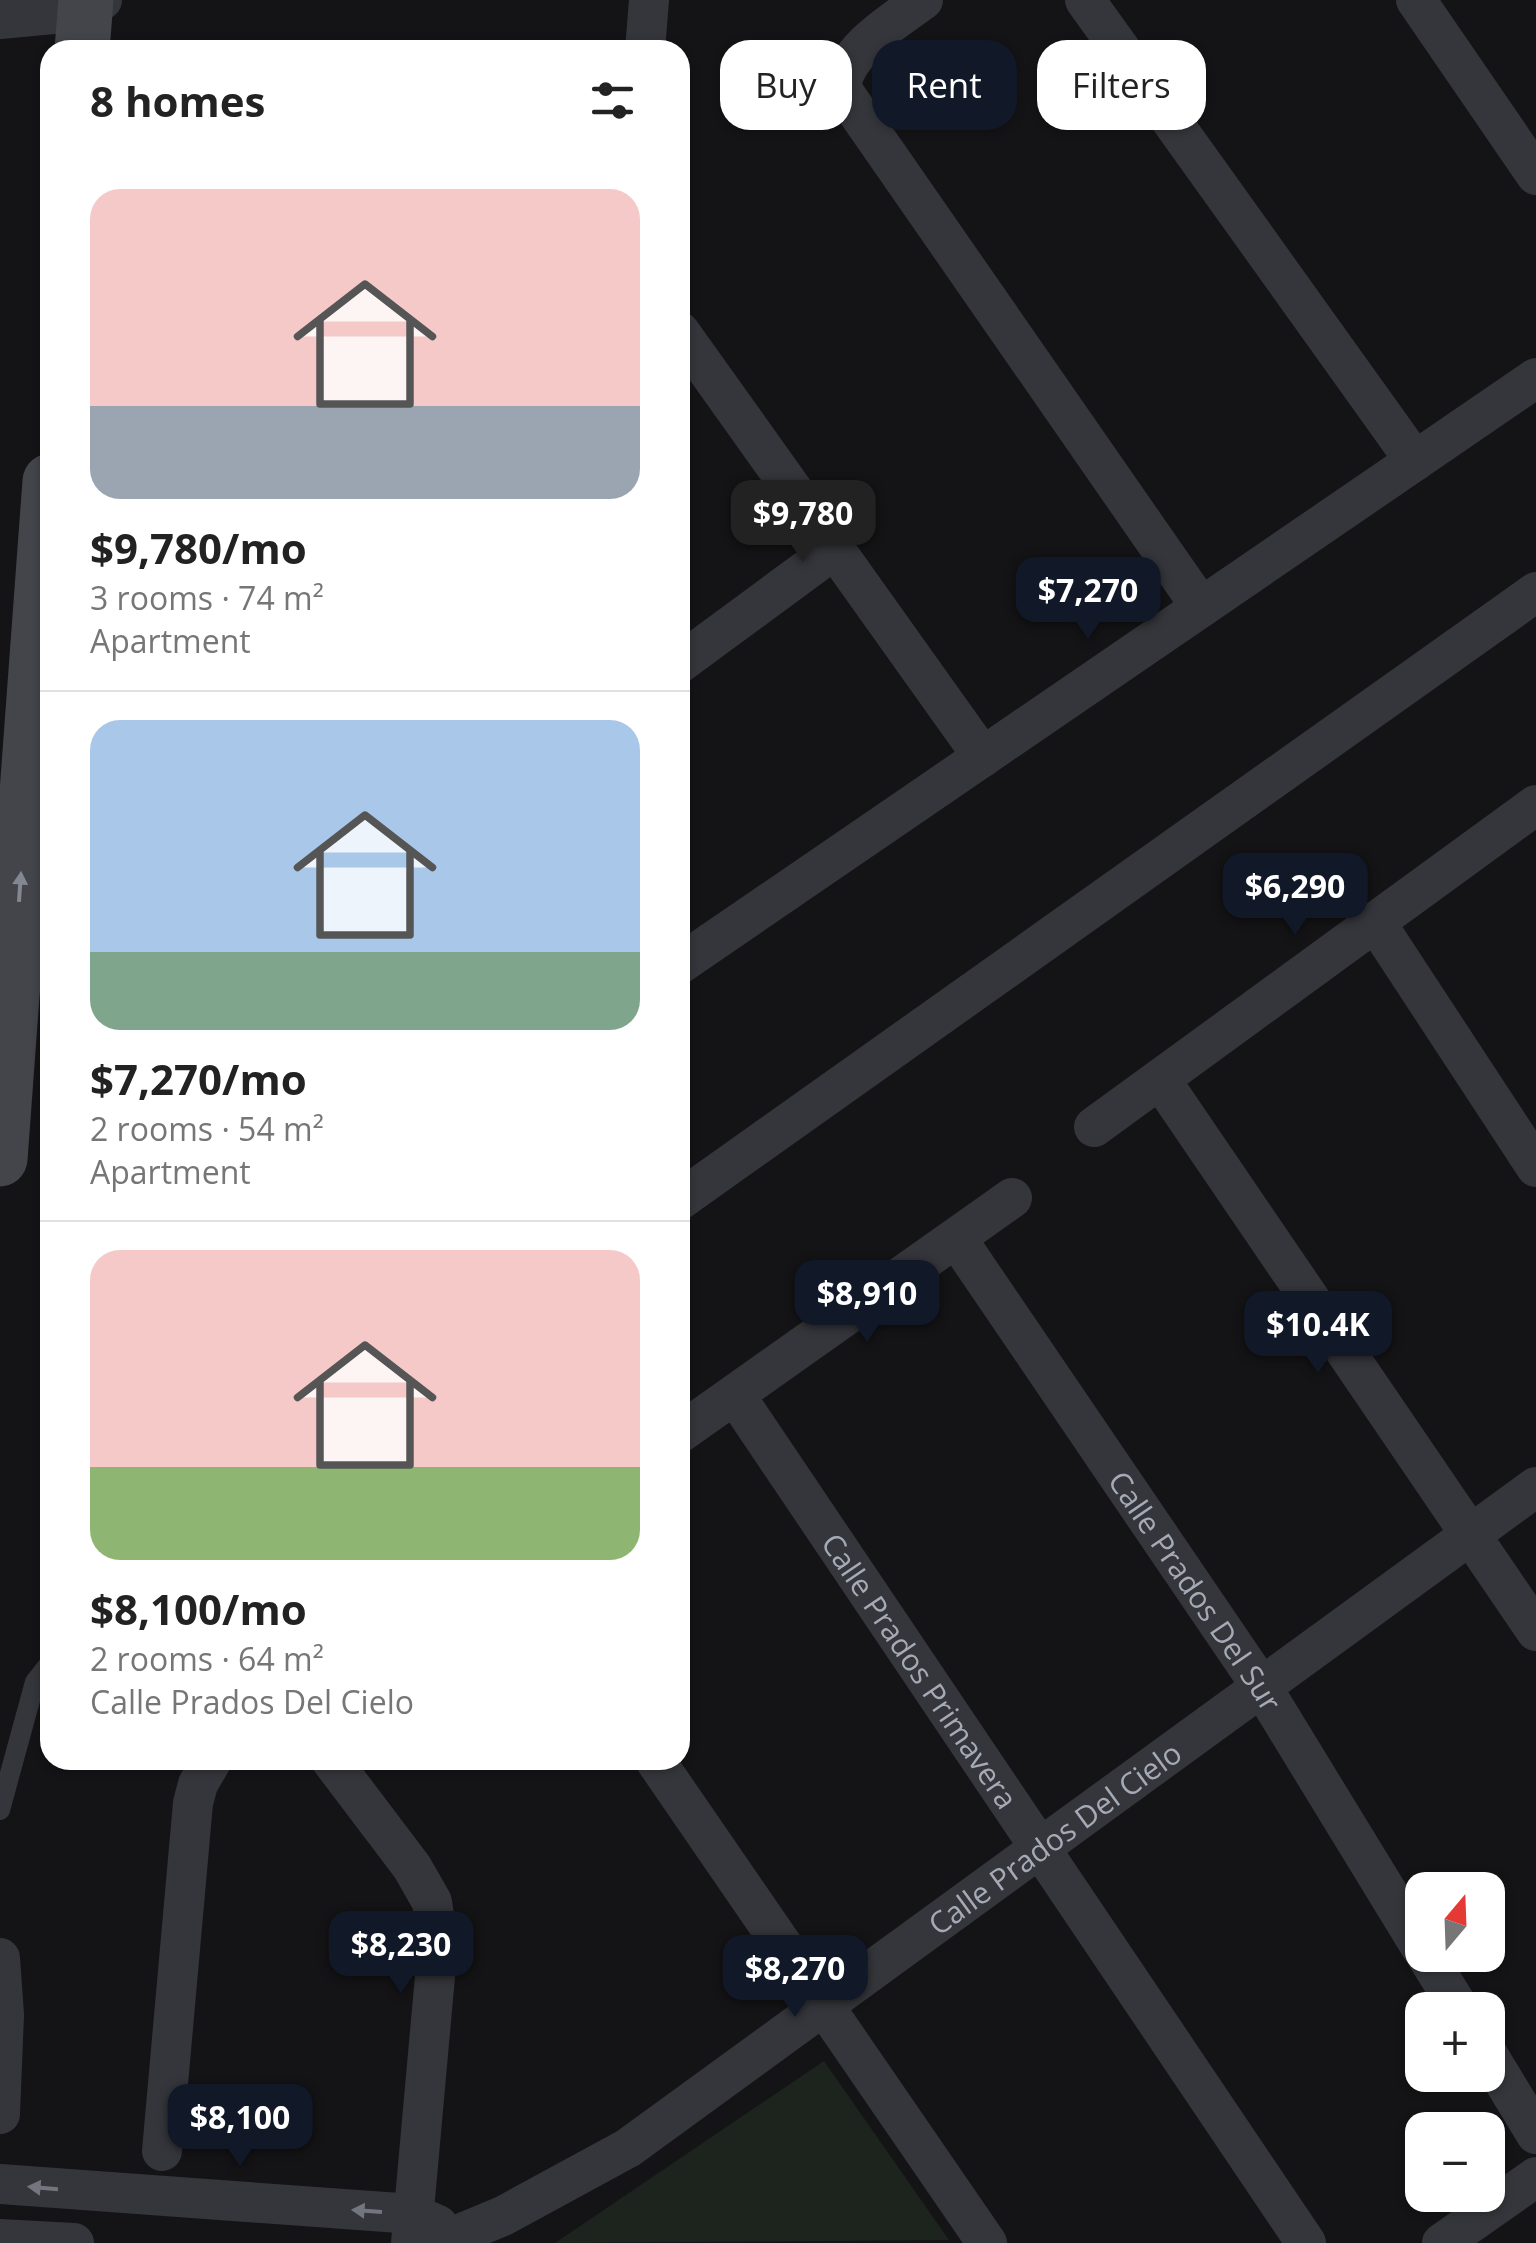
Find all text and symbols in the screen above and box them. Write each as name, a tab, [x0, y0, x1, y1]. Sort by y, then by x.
chip: Buy	[720, 40, 852, 130]
chip: Rent	[872, 40, 1017, 130]
chip: Filters	[1037, 40, 1206, 130]
text: 8 homes	[90, 72, 265, 129]
icon: filters	[585, 73, 640, 128]
icon: home	[275, 254, 455, 434]
pin: $9,780	[722, 480, 884, 565]
text: $9,780	[753, 491, 853, 534]
text: $9,780/mo	[90, 519, 307, 576]
pin: $7,270	[1007, 557, 1169, 642]
text: $7,270	[1038, 568, 1138, 611]
text: 3 rooms · 74 m²	[90, 576, 324, 619]
text: Apartment	[90, 619, 251, 662]
icon: home	[275, 785, 455, 965]
pin: $6,290	[1214, 853, 1376, 938]
text: $6,290	[1245, 864, 1345, 907]
one-way arrow	[12, 871, 28, 903]
text: $7,270/mo	[90, 1050, 307, 1107]
text: 2 rooms · 54 m²	[90, 1107, 324, 1150]
text: Apartment	[90, 1150, 251, 1193]
pin: $8,910	[786, 1260, 948, 1345]
text: $8,910	[817, 1271, 917, 1314]
pin: $10.4K	[1237, 1291, 1399, 1376]
text: $10.4K	[1266, 1302, 1370, 1345]
icon: home	[275, 1315, 455, 1495]
street label: Calle Prados Del Sur	[1100, 1462, 1292, 1718]
street label: Calle Prados Primavera	[813, 1525, 1028, 1816]
text: $8,100/mo	[90, 1580, 307, 1637]
text: 2 rooms · 64 m²	[90, 1637, 324, 1680]
text: Calle Prados Del Cielo	[90, 1680, 414, 1723]
street label: Calle Prados Del Cielo	[919, 1732, 1189, 1944]
north arrow	[1405, 1872, 1505, 1972]
map controls	[1405, 1872, 1505, 2212]
pin: $8,230	[320, 1911, 482, 1996]
text: $8,230	[351, 1922, 451, 1965]
pin: $8,270	[714, 1935, 876, 2020]
text: $8,270	[745, 1946, 845, 1989]
button: +	[1405, 1992, 1505, 2092]
pin: $8,100	[159, 2084, 321, 2169]
text: $8,100	[190, 2095, 290, 2138]
button: −	[1405, 2112, 1505, 2212]
one-way arrow	[26, 2179, 58, 2195]
one-way arrow	[350, 2203, 382, 2219]

